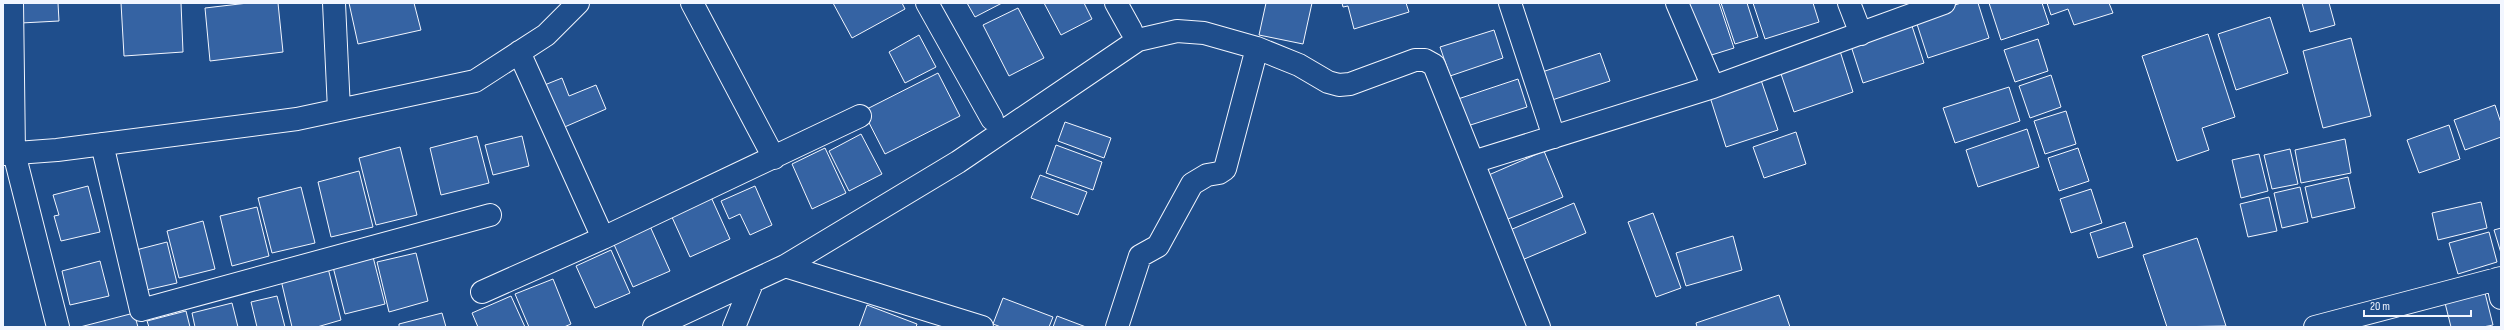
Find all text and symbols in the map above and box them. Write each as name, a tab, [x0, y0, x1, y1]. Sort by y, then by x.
scale bar	[2364, 292, 2471, 318]
text: 20 m	[2370, 299, 2390, 314]

